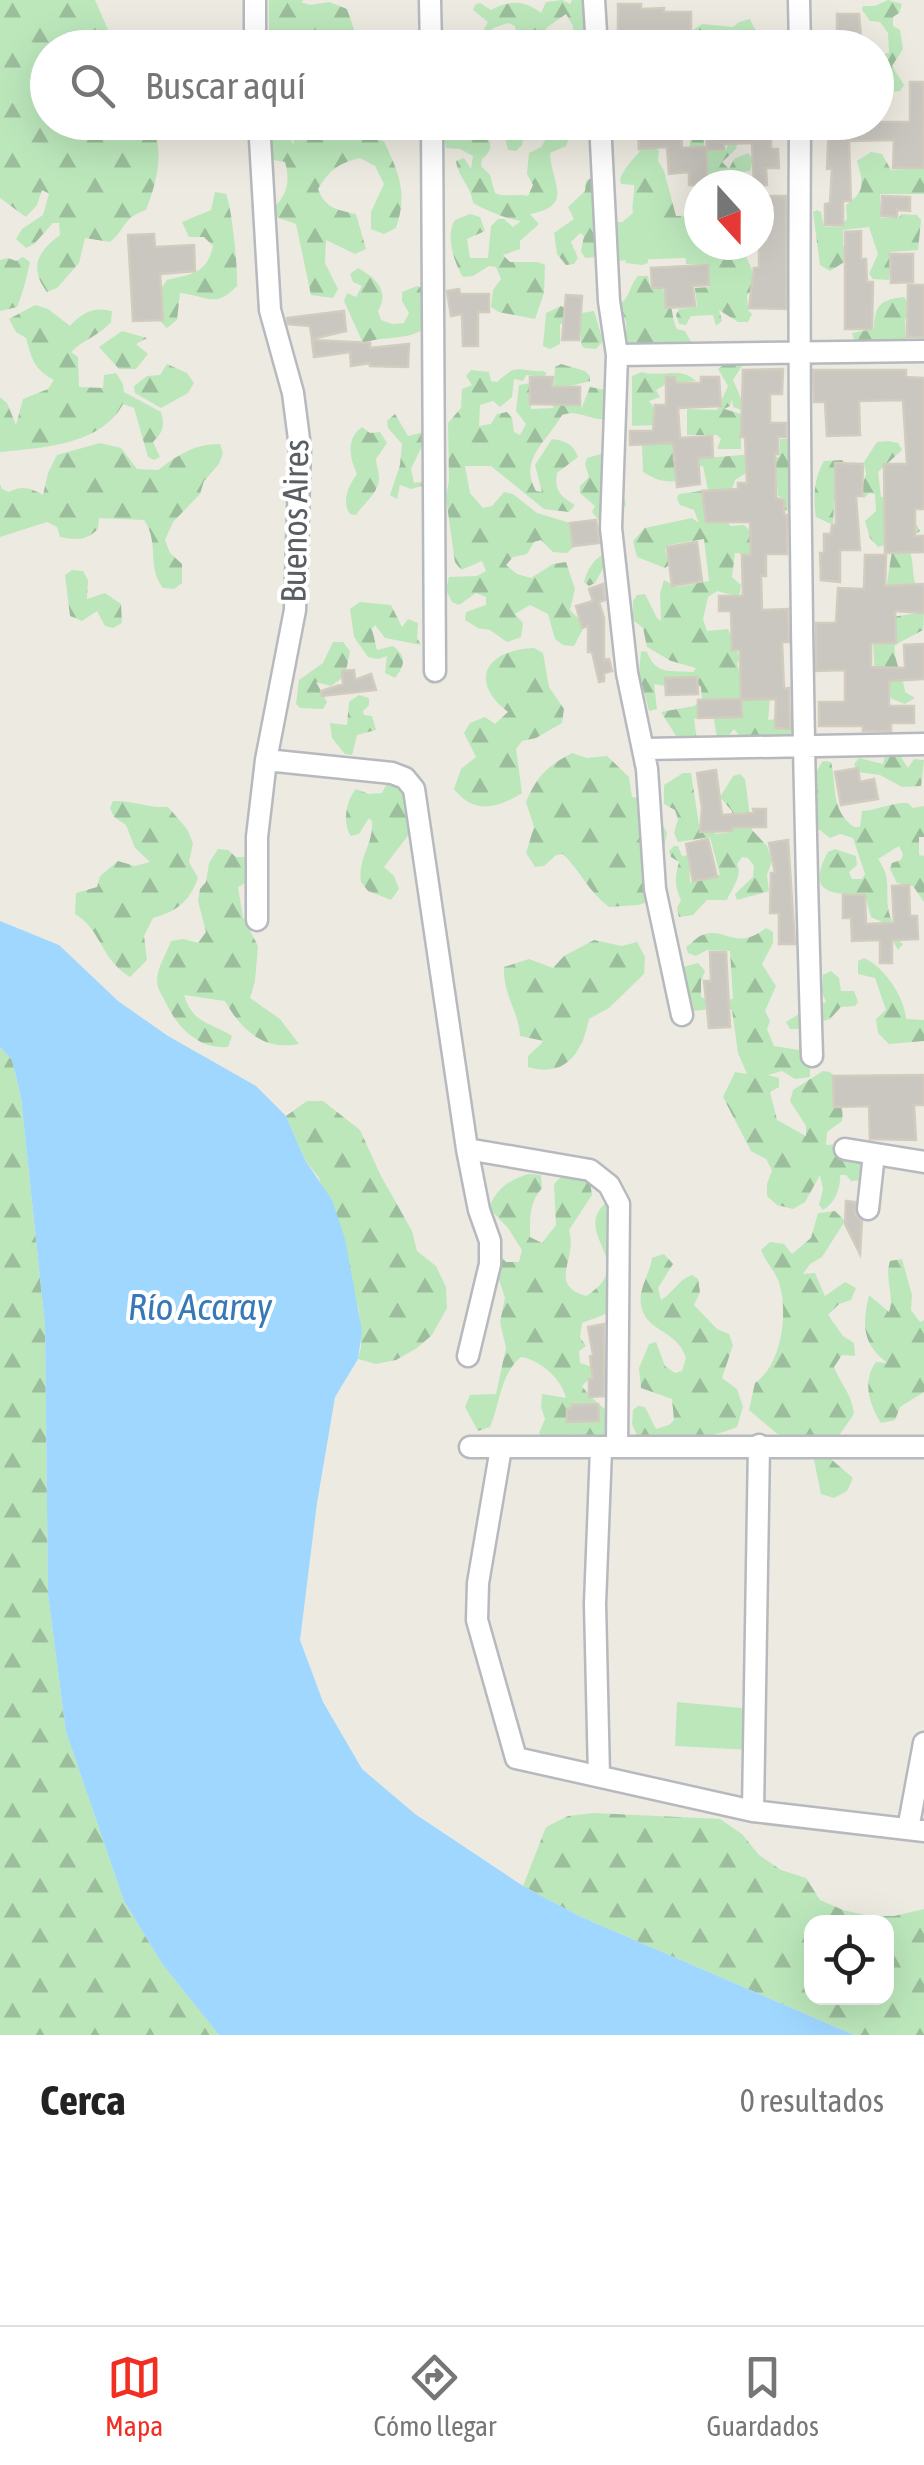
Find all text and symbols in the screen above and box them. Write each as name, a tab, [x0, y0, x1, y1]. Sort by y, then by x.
search box	[30, 30, 894, 140]
icon: search	[65, 58, 120, 113]
text: Buscar aquí	[145, 64, 306, 107]
north arrow	[684, 170, 774, 260]
street label: Buenos Aires	[273, 439, 315, 603]
water label: Río Acaray	[128, 1285, 273, 1328]
map controls	[804, 1915, 894, 2005]
button: locate	[804, 1915, 894, 2005]
text: Cerca	[40, 2076, 125, 2124]
text: 0 resultados	[740, 2082, 884, 2119]
tab: Mapa	[105, 2350, 163, 2442]
tab: Cómo llegar	[373, 2350, 496, 2442]
tab: Guardados	[707, 2350, 819, 2442]

